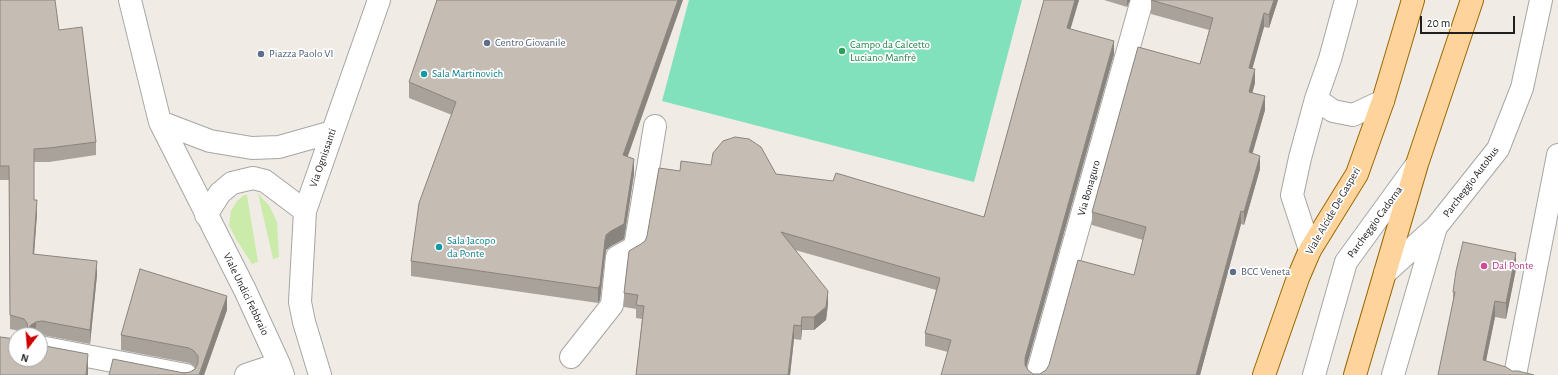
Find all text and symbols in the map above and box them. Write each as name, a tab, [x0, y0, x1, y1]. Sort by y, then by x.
scale bar	[1422, 8, 1517, 34]
text: 20 m	[1427, 17, 1450, 29]
place label: Centro Giovanile	[495, 36, 566, 50]
marker: Centro Giovanile	[482, 38, 492, 48]
place label: Campo da Calcetto Luciano Manfrè	[850, 38, 930, 64]
marker: Campo da Calcetto Luciano Manfrè	[837, 46, 847, 56]
place label: Piazza Paolo VI	[269, 47, 333, 61]
marker: Piazza Paolo VI	[256, 49, 266, 59]
place label: Sala Martinovich	[432, 67, 503, 81]
marker: Sala Martinovich	[419, 69, 429, 79]
street label: Via Ognissanti	[307, 127, 339, 189]
street label: Parcheggio Autobus	[1440, 144, 1502, 220]
street label: Via Bonaguro	[1075, 159, 1103, 217]
street label: Viale Alcide De Gasperi	[1303, 165, 1363, 257]
street label: Parcheggio Cadorna	[1345, 184, 1405, 260]
place label: Sala Jacopo da Ponte	[447, 234, 496, 260]
marker: Sala Jacopo da Ponte	[434, 242, 444, 252]
street label: Viale Undici Febbraio	[220, 251, 272, 337]
place label: Dal Ponte	[1492, 259, 1533, 273]
marker: Dal Ponte	[1479, 261, 1489, 271]
place label: BCC Veneta	[1241, 265, 1290, 279]
marker: BCC Veneta	[1228, 267, 1238, 277]
north arrow	[8, 327, 48, 367]
text: N	[20, 352, 30, 364]

